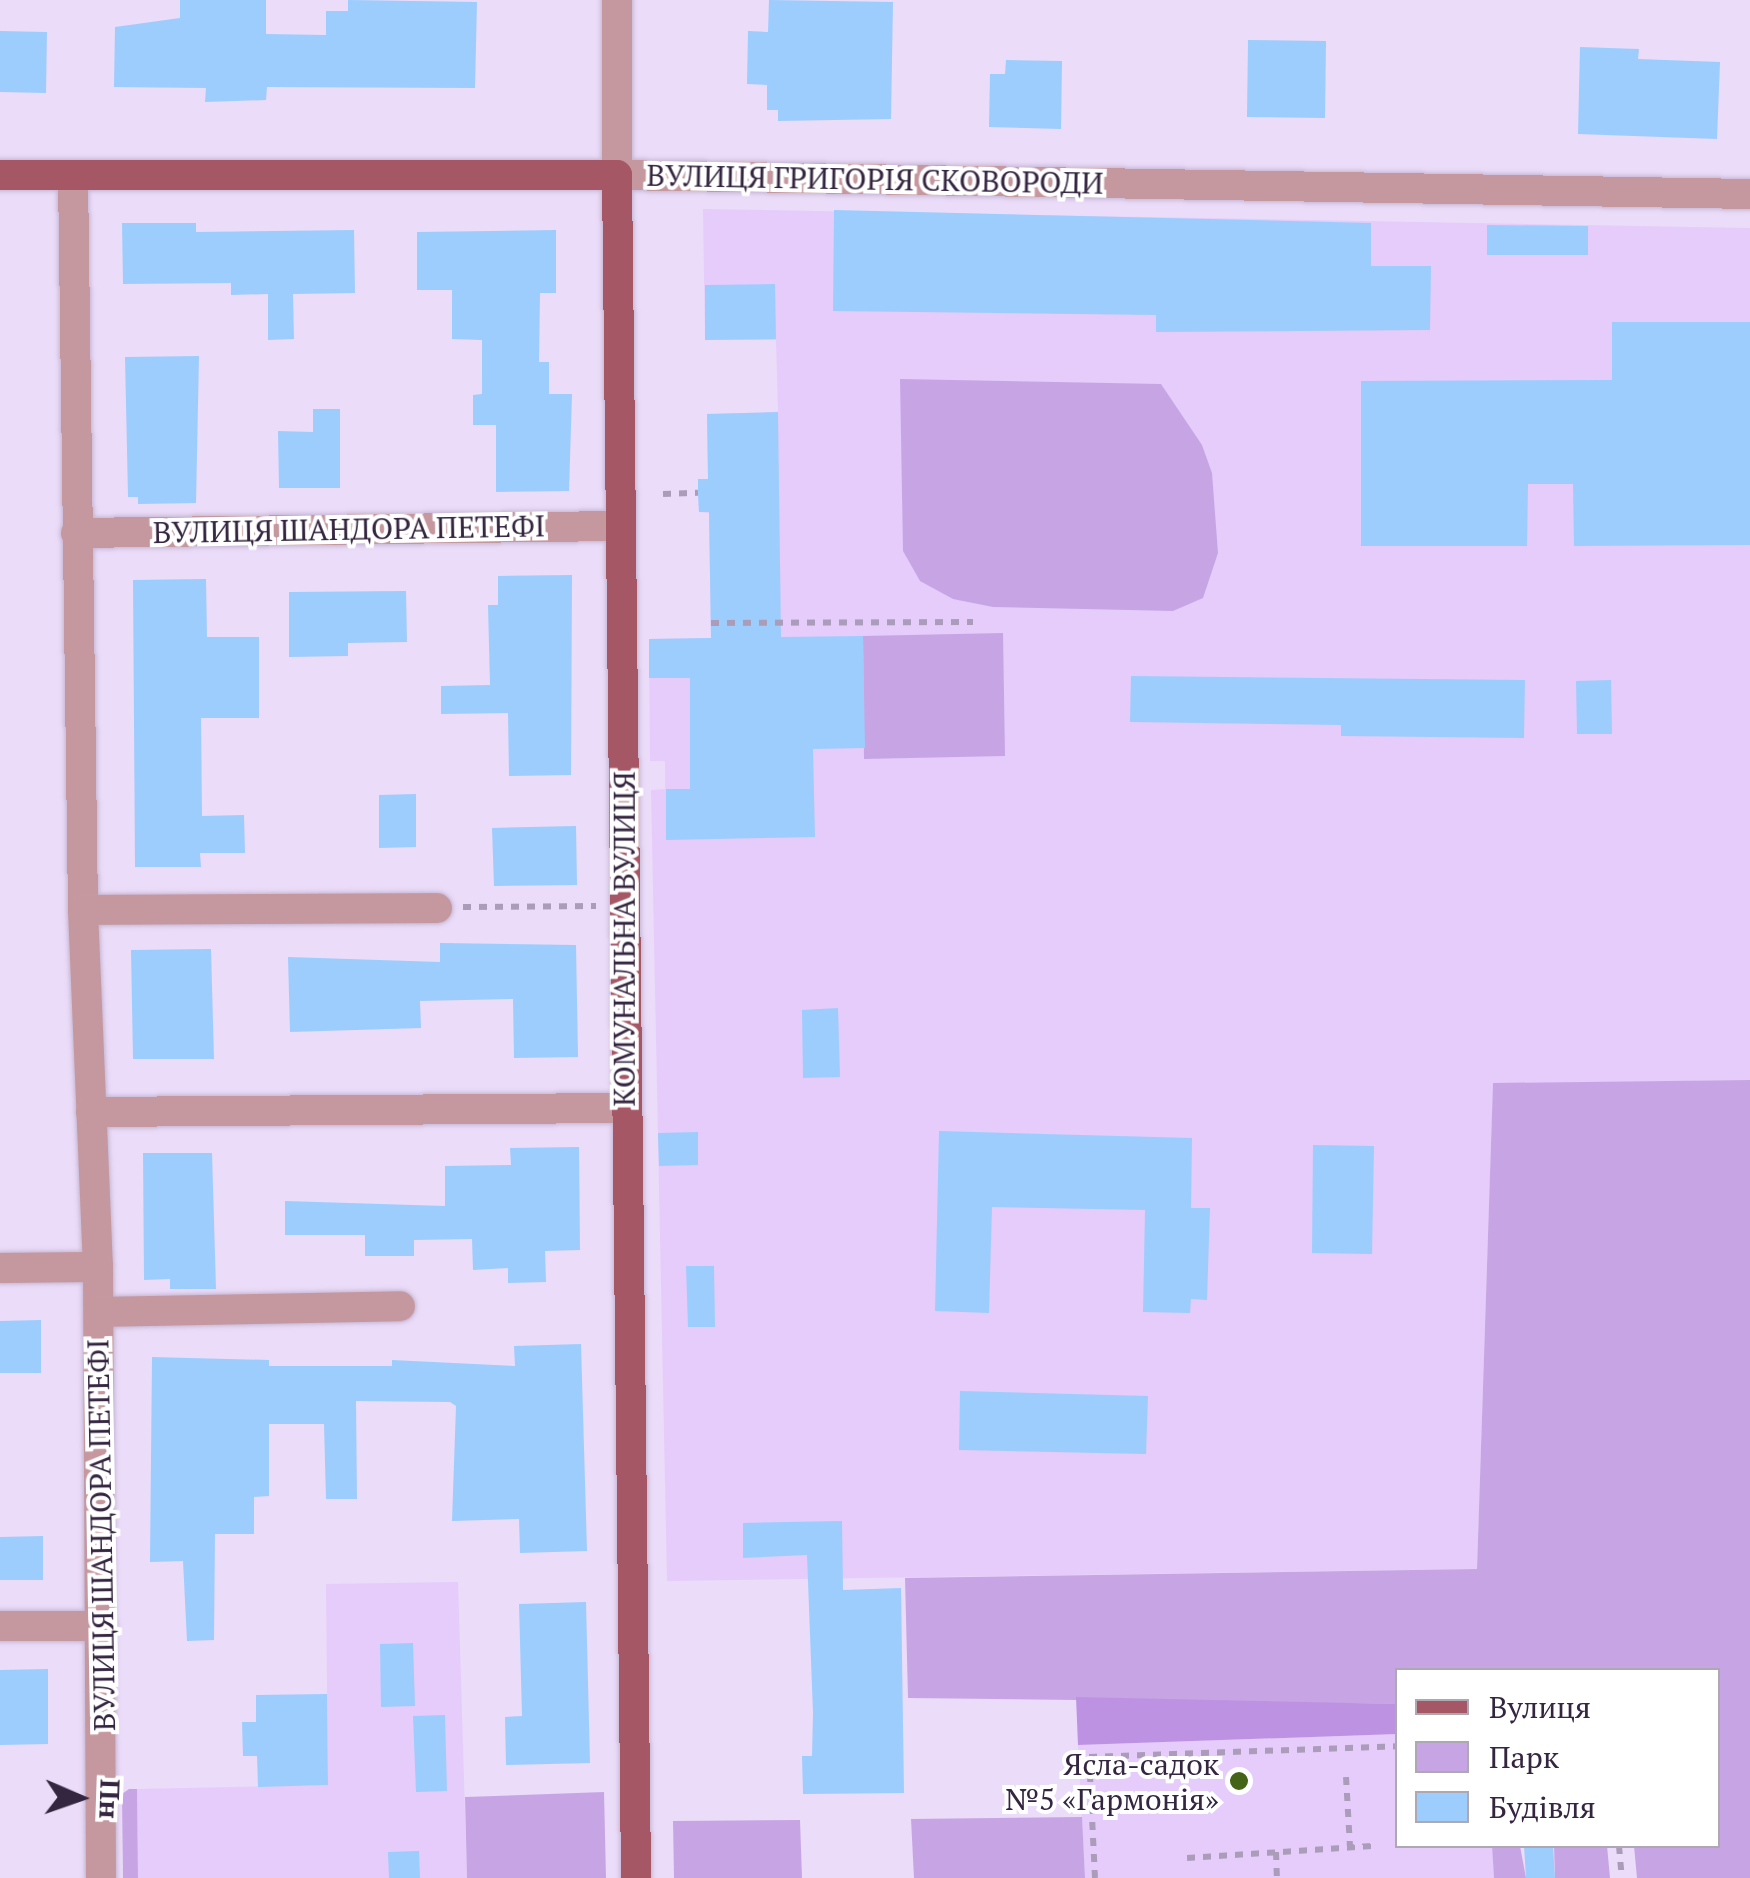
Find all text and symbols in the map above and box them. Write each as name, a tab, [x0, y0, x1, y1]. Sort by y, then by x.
street label: ВУЛИЦЯ ГРИГОРІЯ СКОВОРОДИ	[646, 157, 1104, 201]
street label: ВУЛИЦЯ ШАНДОРА ПЕТЕФІ	[152, 508, 546, 550]
street label: КОМУНАЛЬНА ВУЛИЦЯ	[606, 771, 642, 1107]
street label: ВУЛИЦЯ ШАНДОРА ПЕТЕФІ	[80, 1338, 122, 1732]
legend	[1395, 1668, 1720, 1848]
text: Вулиця	[1489, 1687, 1591, 1727]
text: Парк	[1489, 1737, 1559, 1777]
place label: Ясла-садок №5 «Гармонія»	[1005, 1746, 1219, 1816]
north arrow	[30, 1748, 130, 1848]
marker: Ясла-садок №5 «Гармонія»	[1228, 1770, 1250, 1792]
text: Пн	[91, 1779, 130, 1820]
text: Будівля	[1489, 1787, 1596, 1827]

